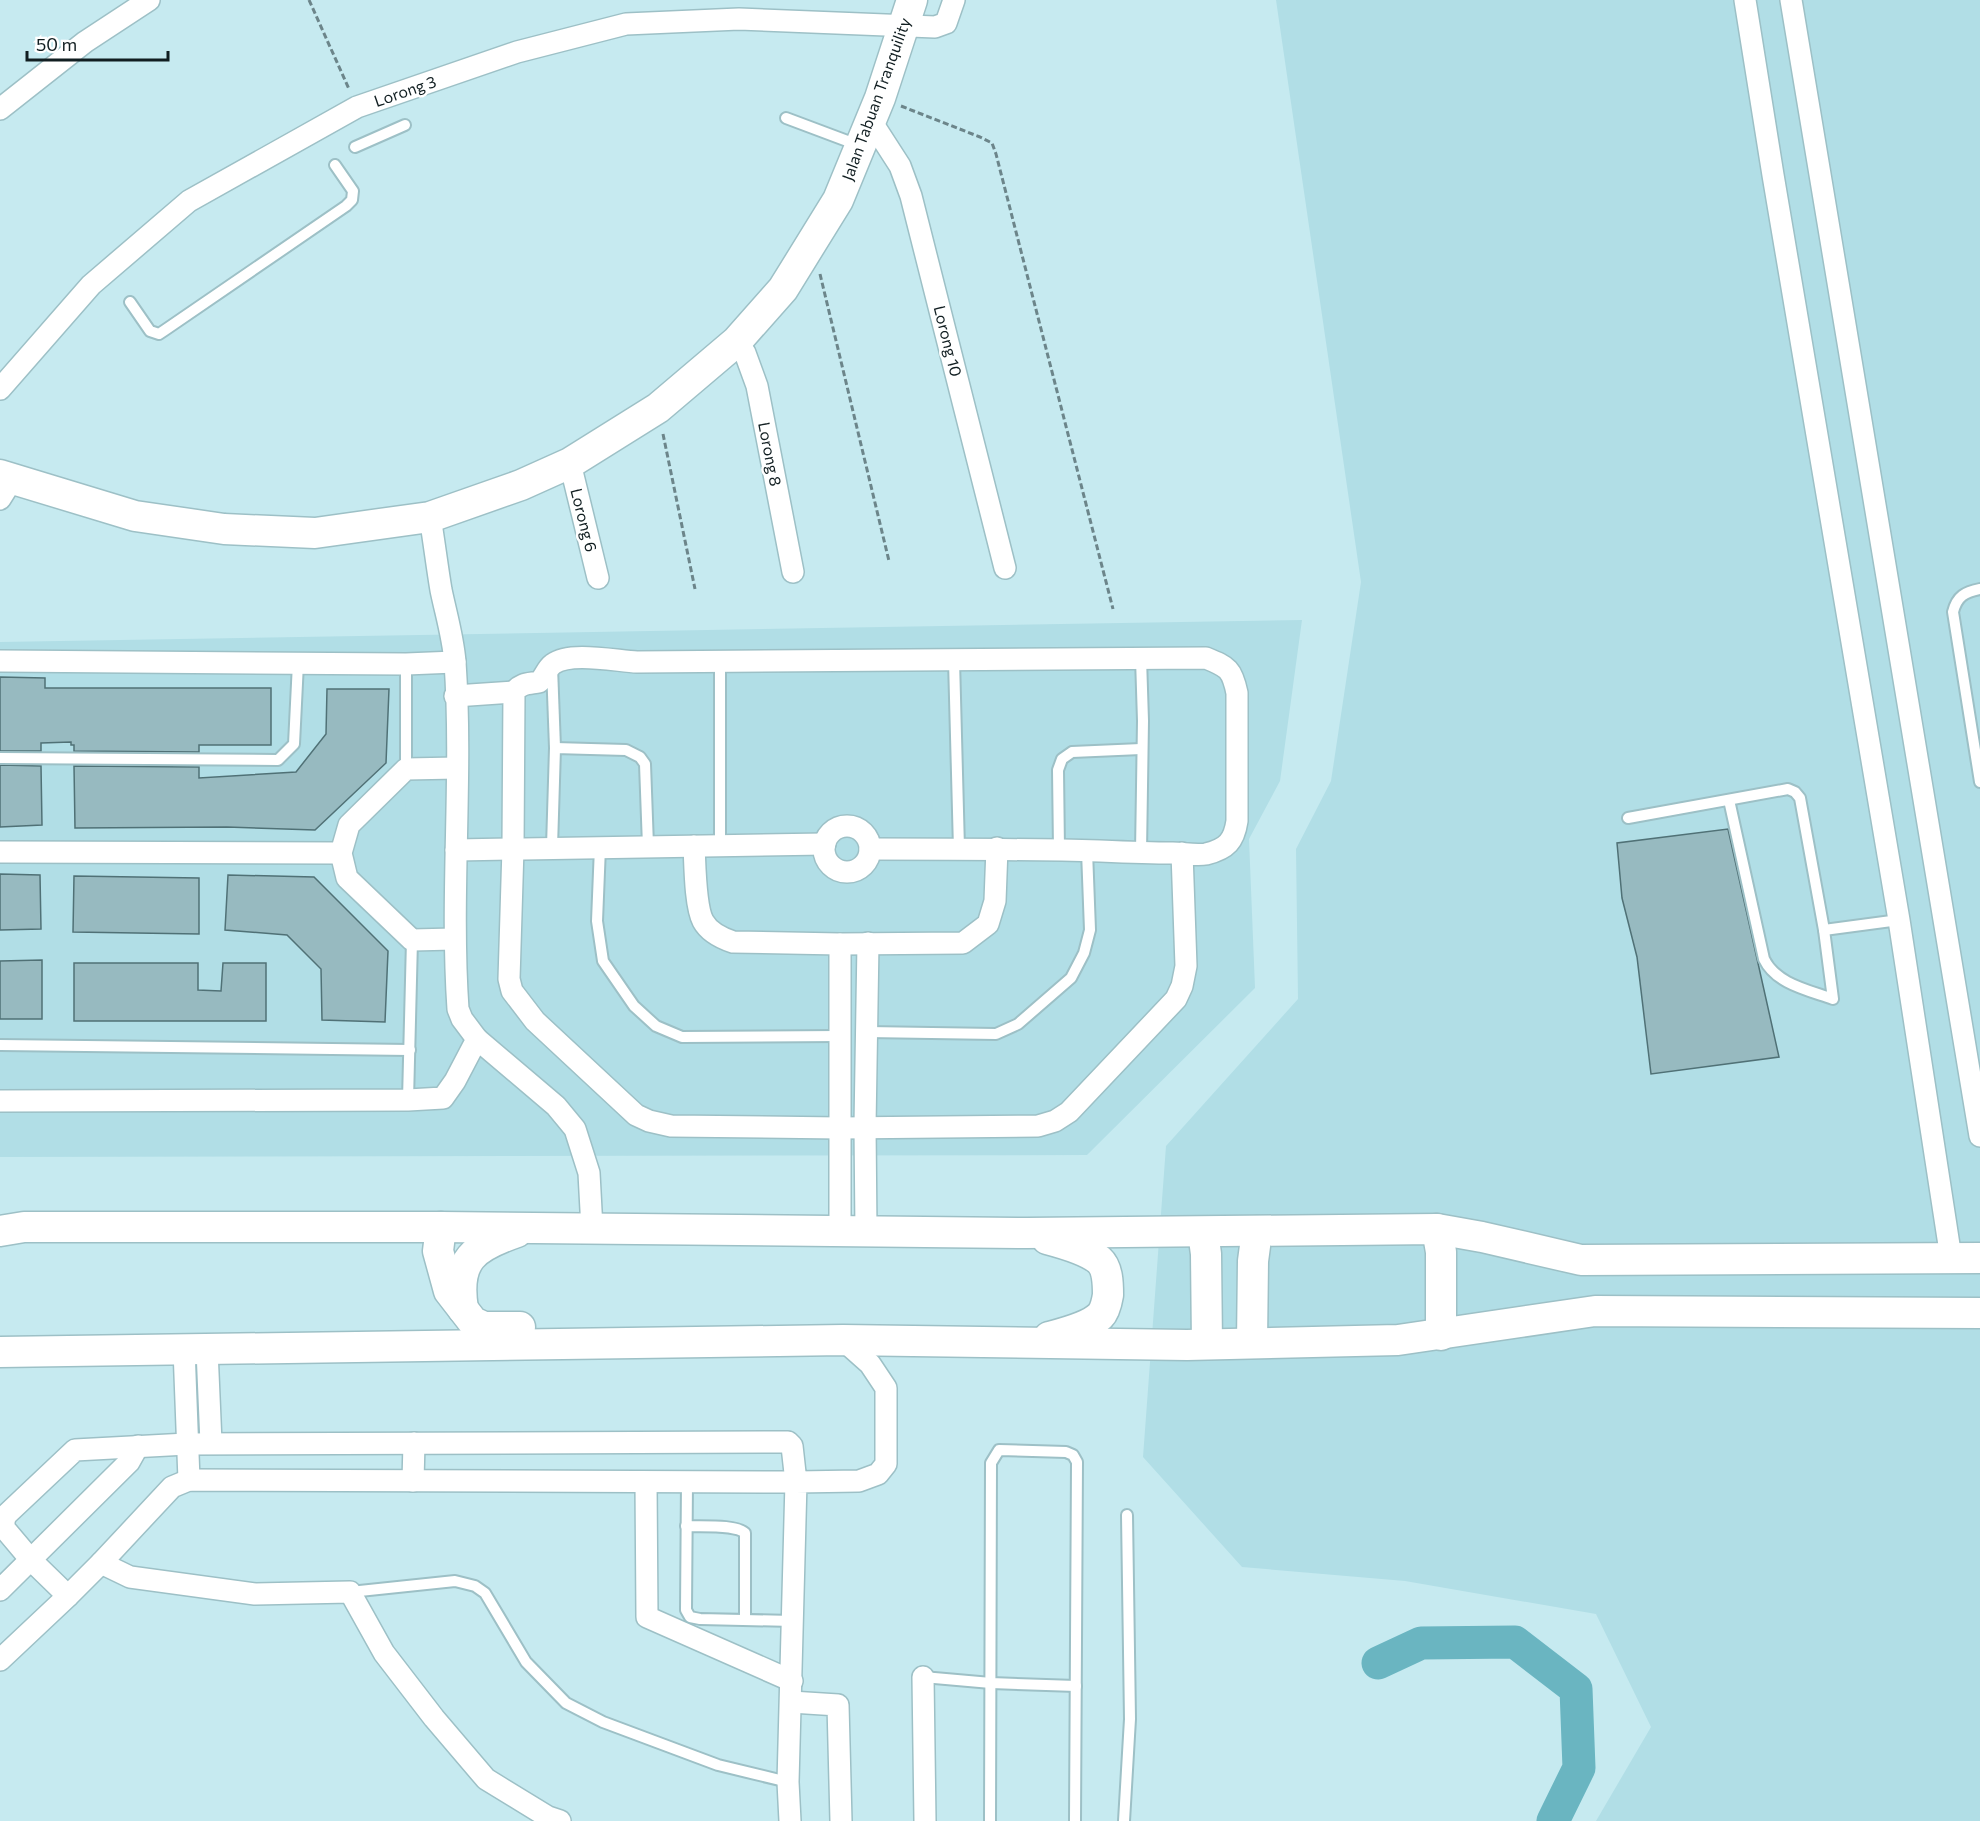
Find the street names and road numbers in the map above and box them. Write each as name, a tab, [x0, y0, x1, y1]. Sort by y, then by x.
street label: Jalan Tabuan Tranquility	[837, 15, 914, 183]
street label: Lorong 3	[371, 71, 438, 110]
street label: Lorong 10	[930, 303, 966, 378]
street label: Lorong 8	[755, 420, 786, 488]
street label: Lorong 6	[567, 486, 602, 554]

